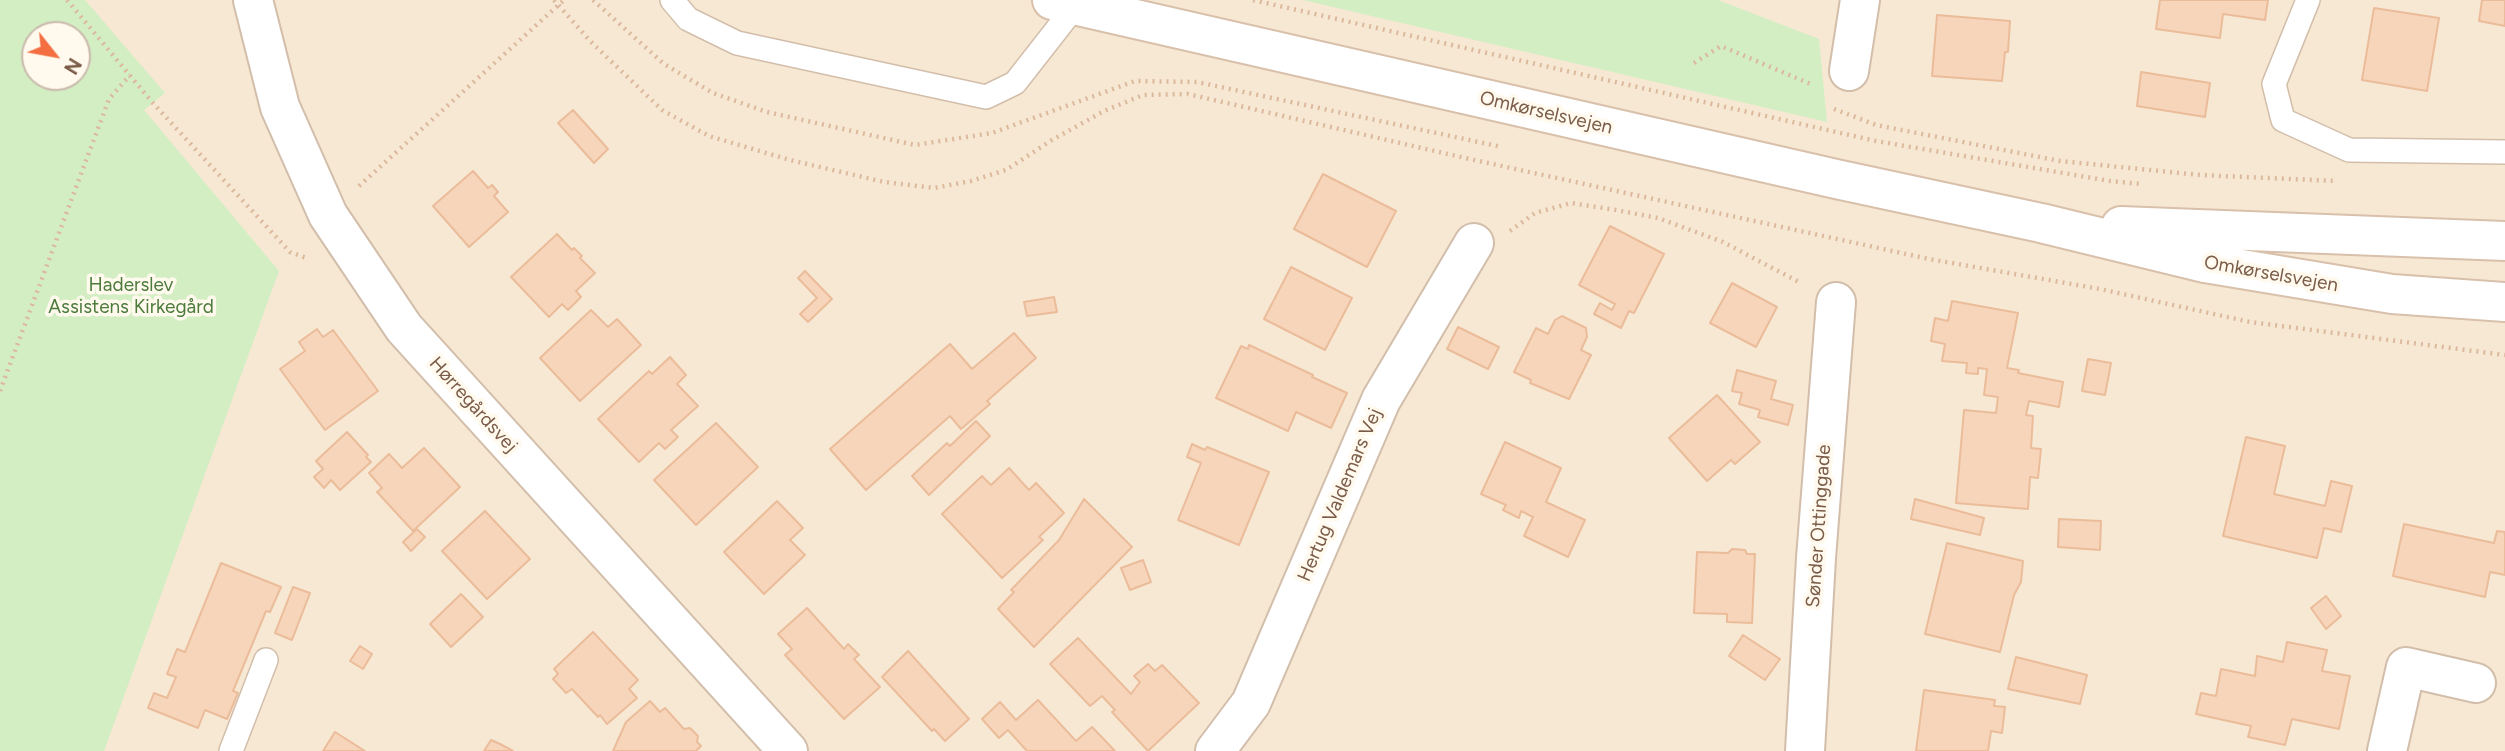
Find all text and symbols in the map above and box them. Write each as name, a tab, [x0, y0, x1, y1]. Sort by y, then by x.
north arrow	[21, 21, 91, 91]
text: N	[59, 54, 86, 78]
street label: Omkørselsvejen	[1477, 87, 1615, 139]
street label: Omkørselsvejen	[2202, 251, 2340, 297]
park label: Haderslev Assistens Kirkegård	[48, 274, 214, 318]
street label: Hørregårdsvej	[424, 352, 522, 458]
street label: Hertug Valdemars Vej	[1293, 405, 1387, 585]
street label: Sønder Ottinggade	[1802, 444, 1836, 608]

